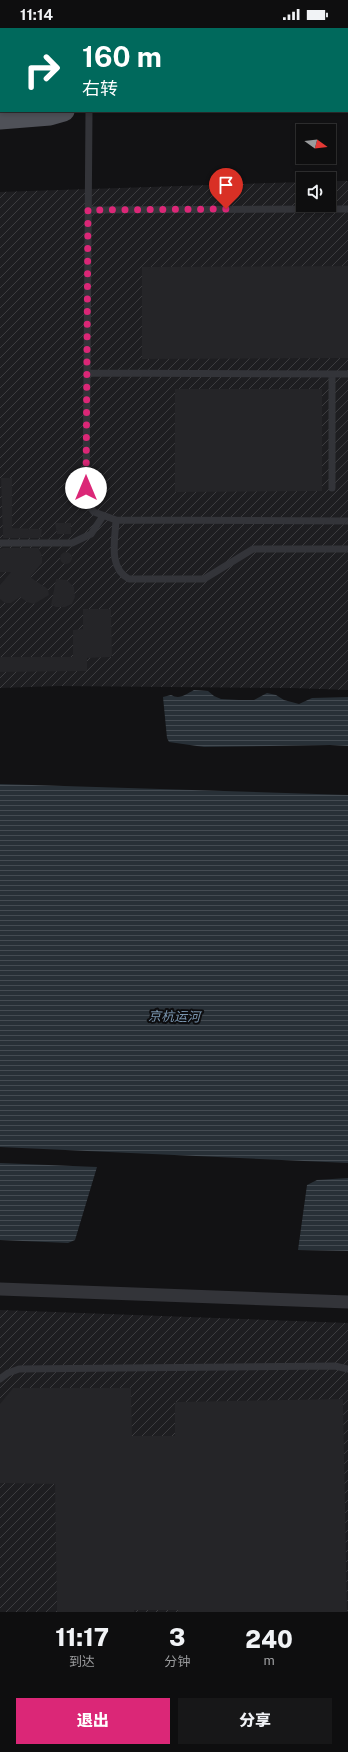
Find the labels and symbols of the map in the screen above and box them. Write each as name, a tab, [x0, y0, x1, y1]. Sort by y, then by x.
north arrow	[296, 124, 336, 164]
pin	[209, 168, 243, 209]
position arrow	[65, 467, 107, 509]
water label: 京杭运河	[148, 1009, 203, 1025]

